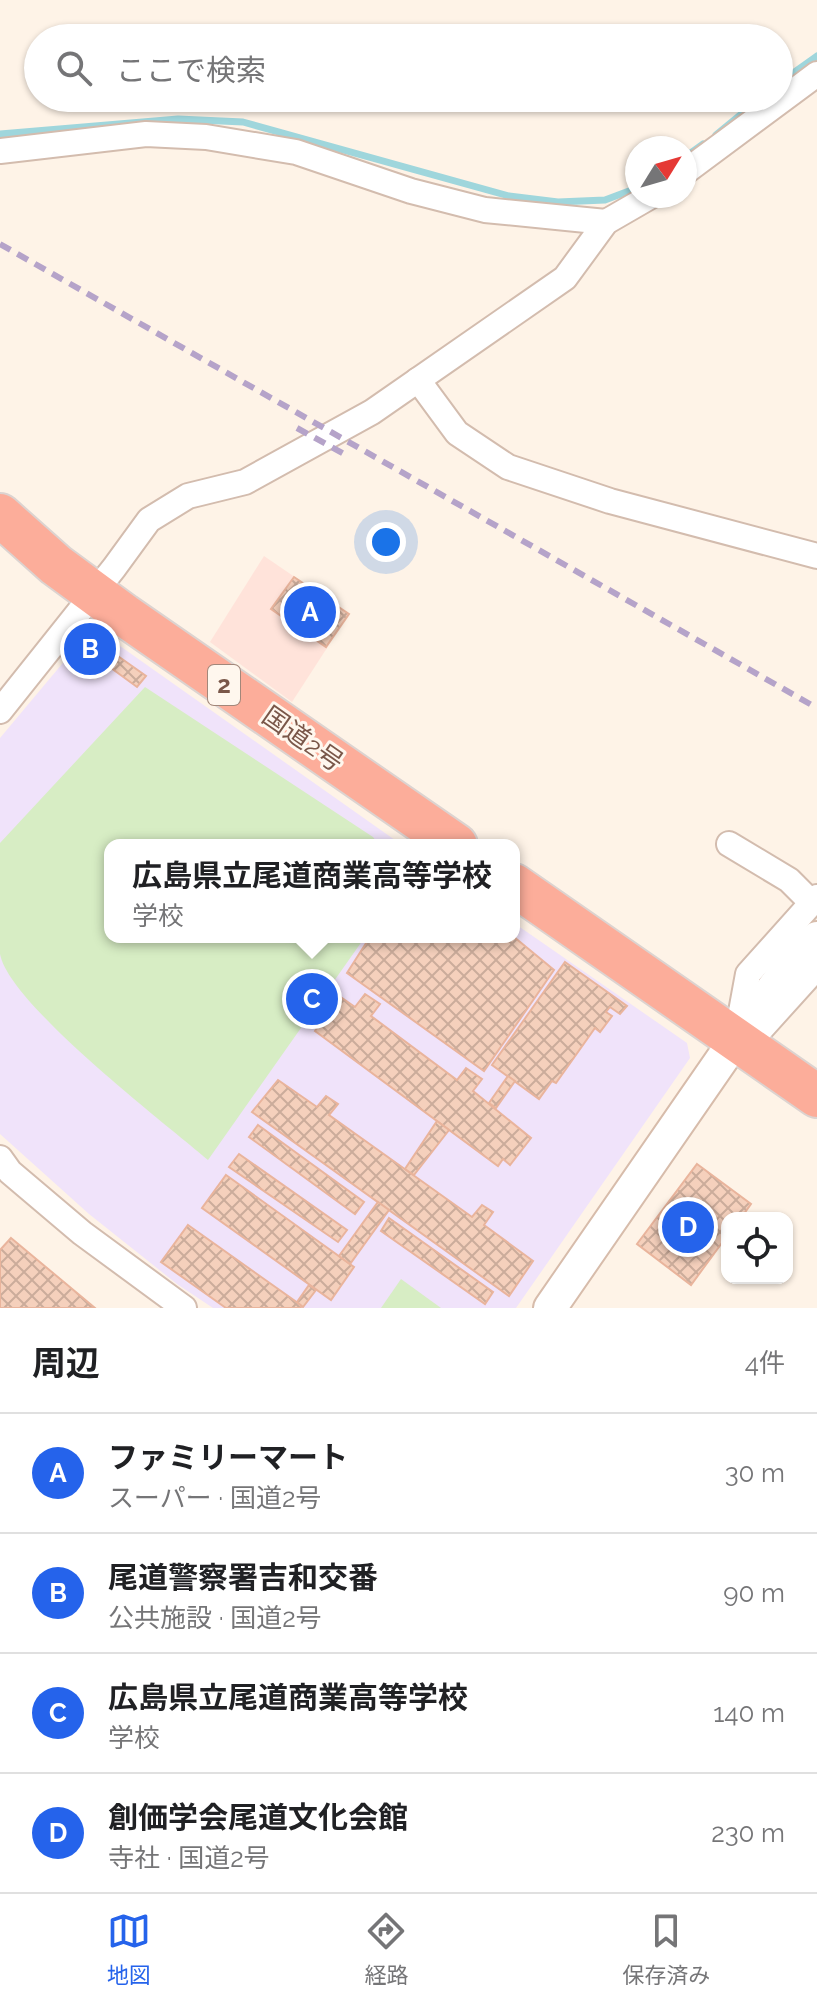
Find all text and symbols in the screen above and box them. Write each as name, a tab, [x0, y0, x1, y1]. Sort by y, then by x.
search box	[24, 24, 793, 112]
icon: search	[52, 46, 96, 90]
text: ここで検索	[116, 53, 266, 88]
north arrow	[625, 136, 697, 208]
your location	[366, 522, 406, 562]
pin: A	[284, 582, 336, 642]
pin: B	[64, 619, 116, 679]
road number: 2	[208, 665, 240, 705]
street label: 国道2号	[257, 700, 349, 778]
popup	[104, 839, 520, 943]
text: 広島県立尾道商業高等学校	[132, 858, 492, 893]
text: 学校	[132, 901, 184, 931]
pin: C	[286, 969, 338, 1029]
pin: D	[662, 1197, 714, 1257]
map controls	[721, 1212, 793, 1284]
button: locate	[721, 1212, 793, 1284]
text: 周辺	[32, 1343, 100, 1383]
text: 4件	[745, 1348, 785, 1378]
text: ファミリーマート	[108, 1440, 348, 1475]
text: A	[49, 1458, 67, 1488]
text: 30 m	[725, 1458, 785, 1488]
text: スーパー · 国道2号	[108, 1483, 321, 1513]
text: 尾道警察署吉和交番	[108, 1560, 378, 1595]
text: B	[49, 1578, 67, 1608]
text: 90 m	[723, 1578, 785, 1608]
text: 公共施設 · 国道2号	[108, 1603, 322, 1633]
text: 広島県立尾道商業高等学校	[108, 1680, 468, 1715]
text: C	[49, 1698, 67, 1728]
text: 140 m	[713, 1698, 785, 1728]
text: 学校	[108, 1723, 160, 1753]
text: 創価学会尾道文化会館	[108, 1800, 408, 1835]
text: D	[49, 1818, 67, 1848]
text: 230 m	[711, 1818, 785, 1848]
text: 寺社 · 国道2号	[108, 1843, 270, 1873]
tab: 地図	[107, 1909, 151, 1989]
tab: 経路	[364, 1909, 408, 1989]
tab: 保存済み	[622, 1909, 710, 1989]

